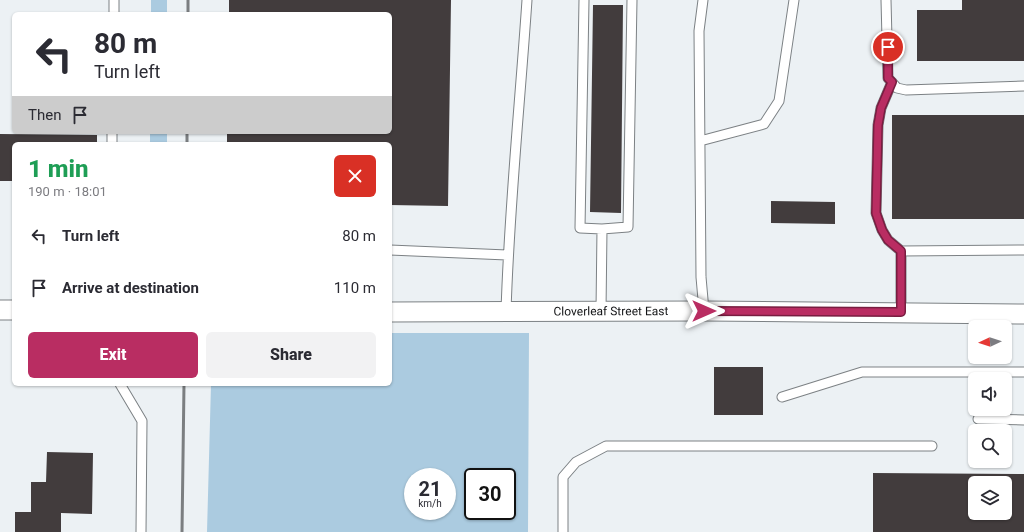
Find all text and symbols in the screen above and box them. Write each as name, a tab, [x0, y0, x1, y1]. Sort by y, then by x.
text: 80 m	[94, 27, 157, 60]
icon: left	[28, 28, 80, 80]
pin	[871, 30, 905, 64]
icon: arrive	[877, 36, 899, 58]
text: Turn left	[94, 61, 160, 82]
icon: arrive	[69, 104, 91, 126]
text: Then	[28, 106, 61, 124]
text: 1 min	[28, 155, 89, 183]
button: close	[334, 155, 376, 197]
text: 190 m · 18:01	[28, 184, 107, 199]
icon: left	[28, 225, 50, 247]
text: Turn left	[62, 227, 119, 245]
text: 80 m	[342, 227, 376, 245]
icon: arrive	[28, 277, 50, 299]
text: Arrive at destination	[62, 279, 199, 297]
text: 110 m	[334, 279, 376, 297]
position arrow	[683, 290, 725, 332]
street label: Cloverleaf Street East	[554, 304, 669, 318]
north arrow	[968, 320, 1012, 364]
map controls	[968, 320, 1012, 520]
button: Exit	[28, 332, 198, 378]
button: Share	[206, 332, 376, 378]
button: sound	[968, 372, 1012, 416]
button: search	[968, 424, 1012, 468]
speed limit sign: 30	[464, 468, 516, 520]
button: layers	[968, 476, 1012, 520]
text: 21	[419, 477, 441, 501]
text: km/h	[418, 498, 442, 509]

